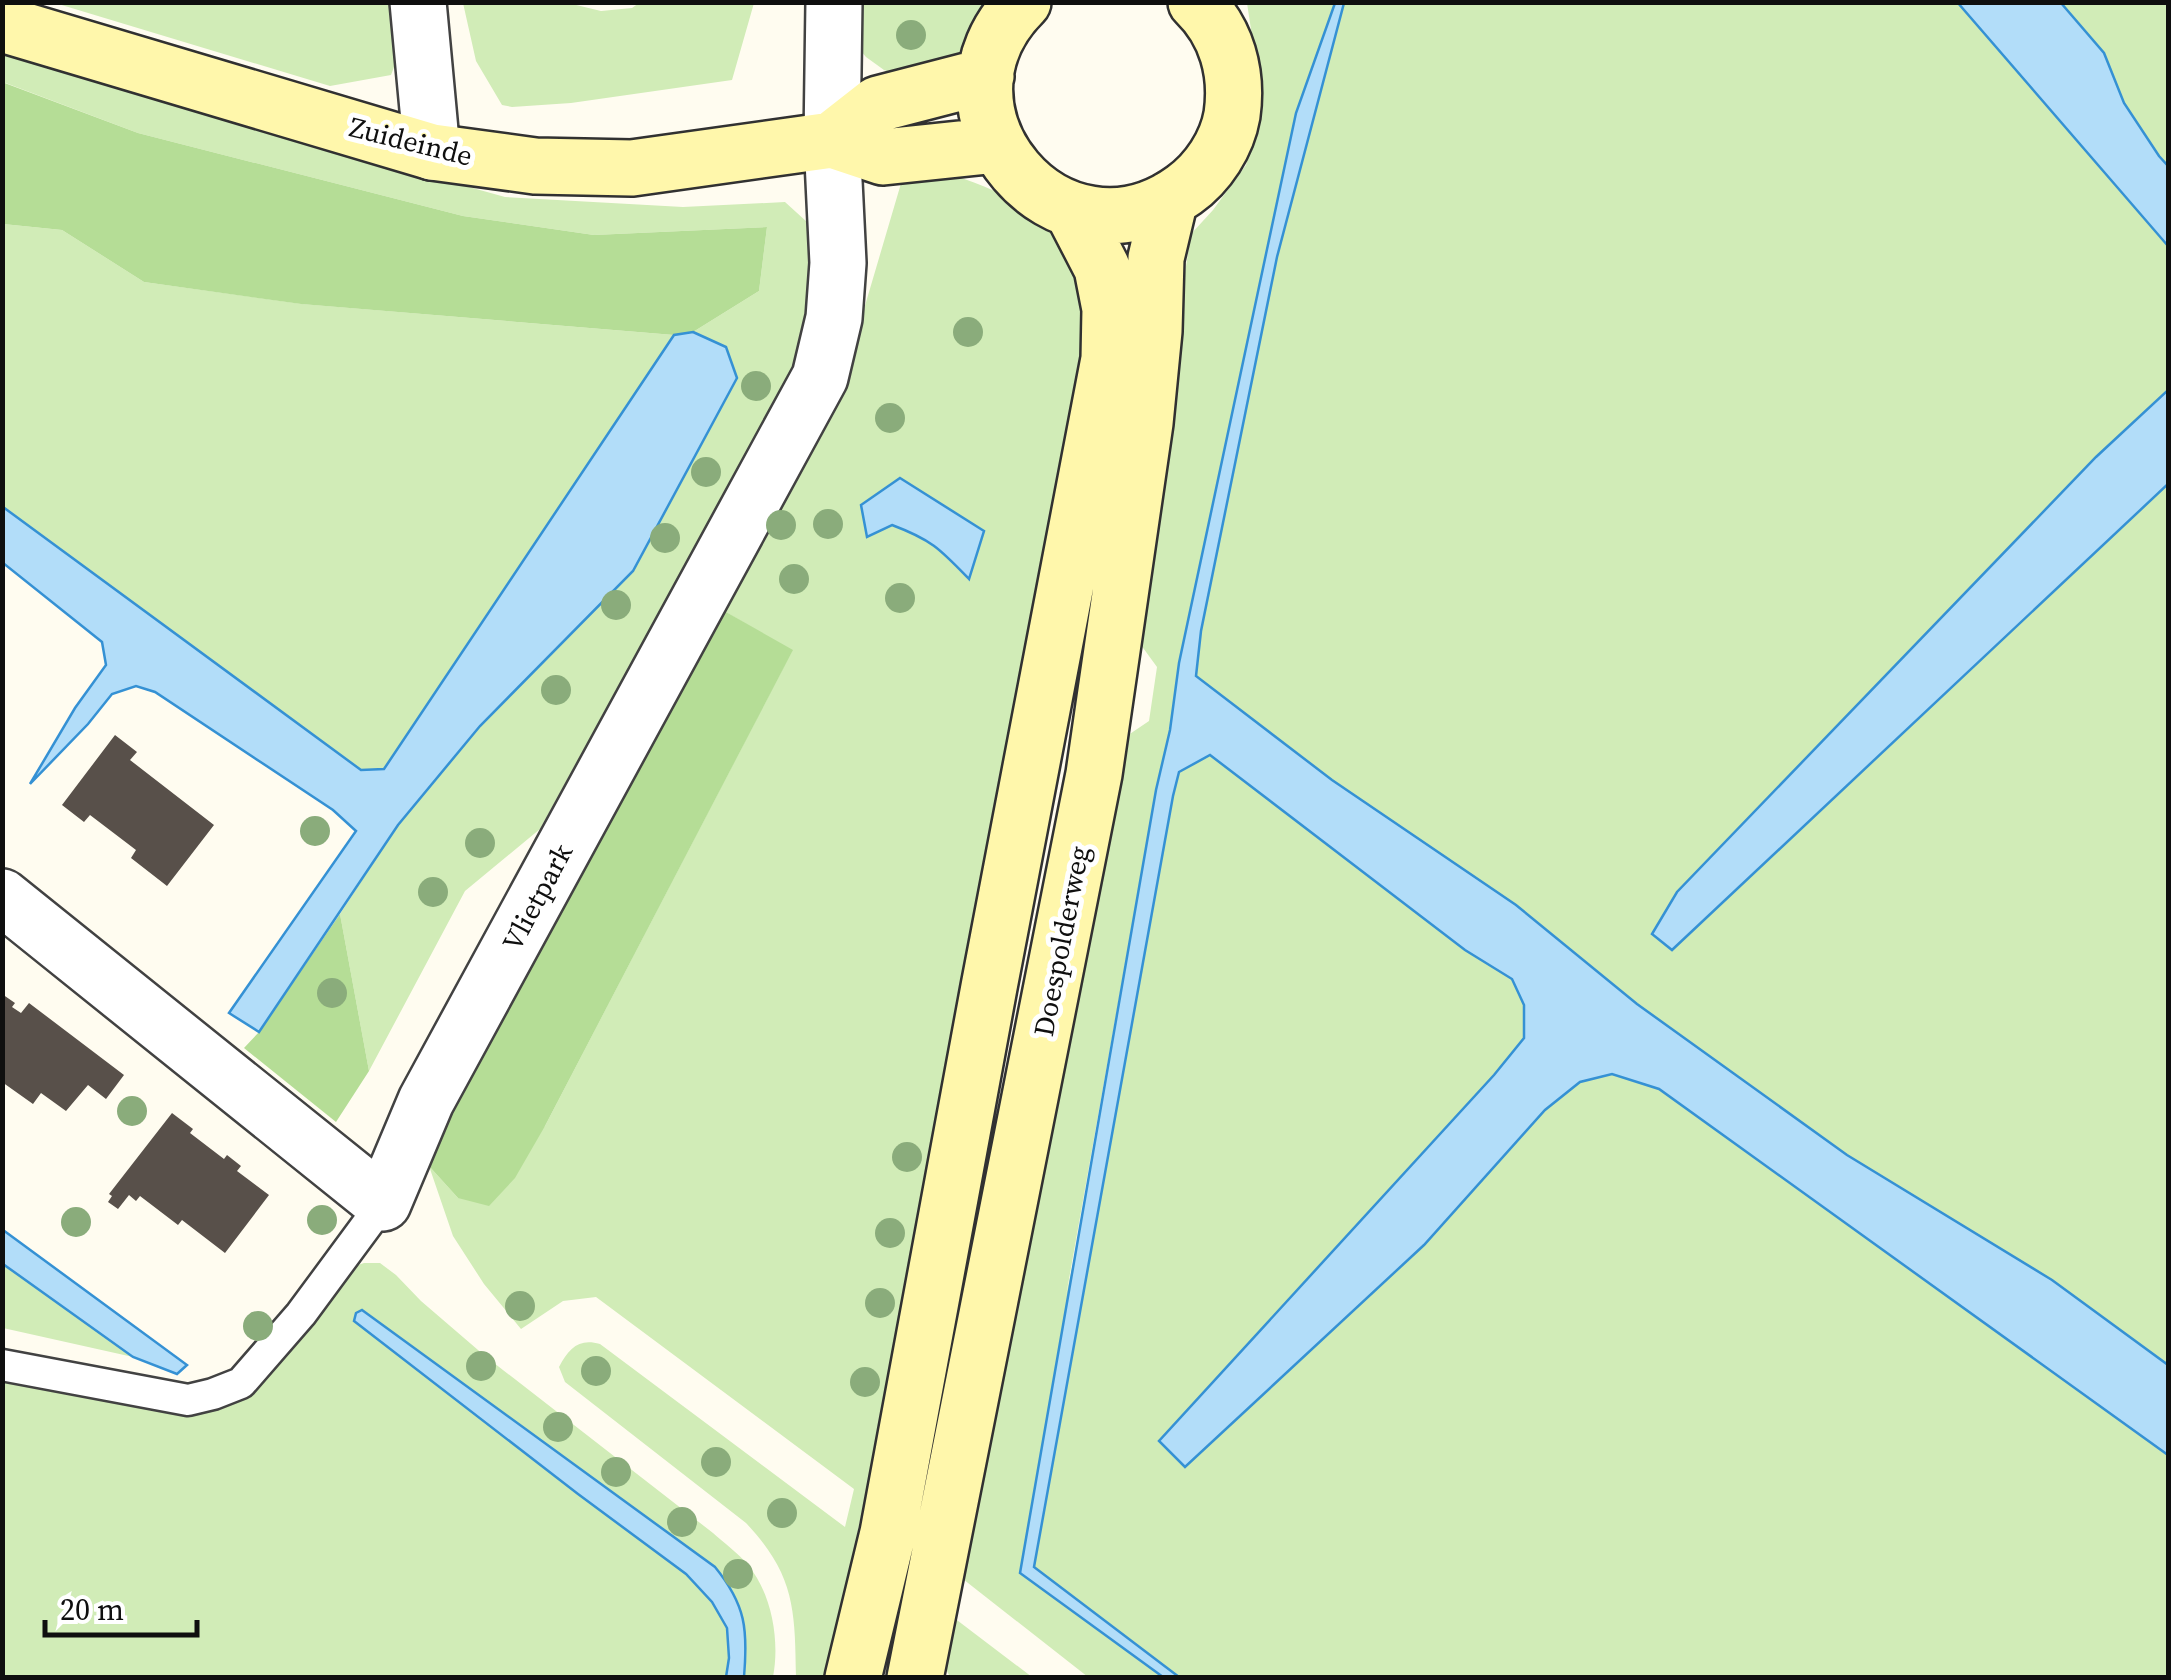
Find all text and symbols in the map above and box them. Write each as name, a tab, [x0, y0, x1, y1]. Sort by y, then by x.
street label: Zuideinde	[346, 107, 476, 175]
street label: Vlietpark	[493, 836, 581, 957]
street label: Doespolderweg	[1024, 843, 1098, 1039]
scale bar	[45, 1575, 198, 1637]
text: 20 m	[60, 1589, 124, 1630]

